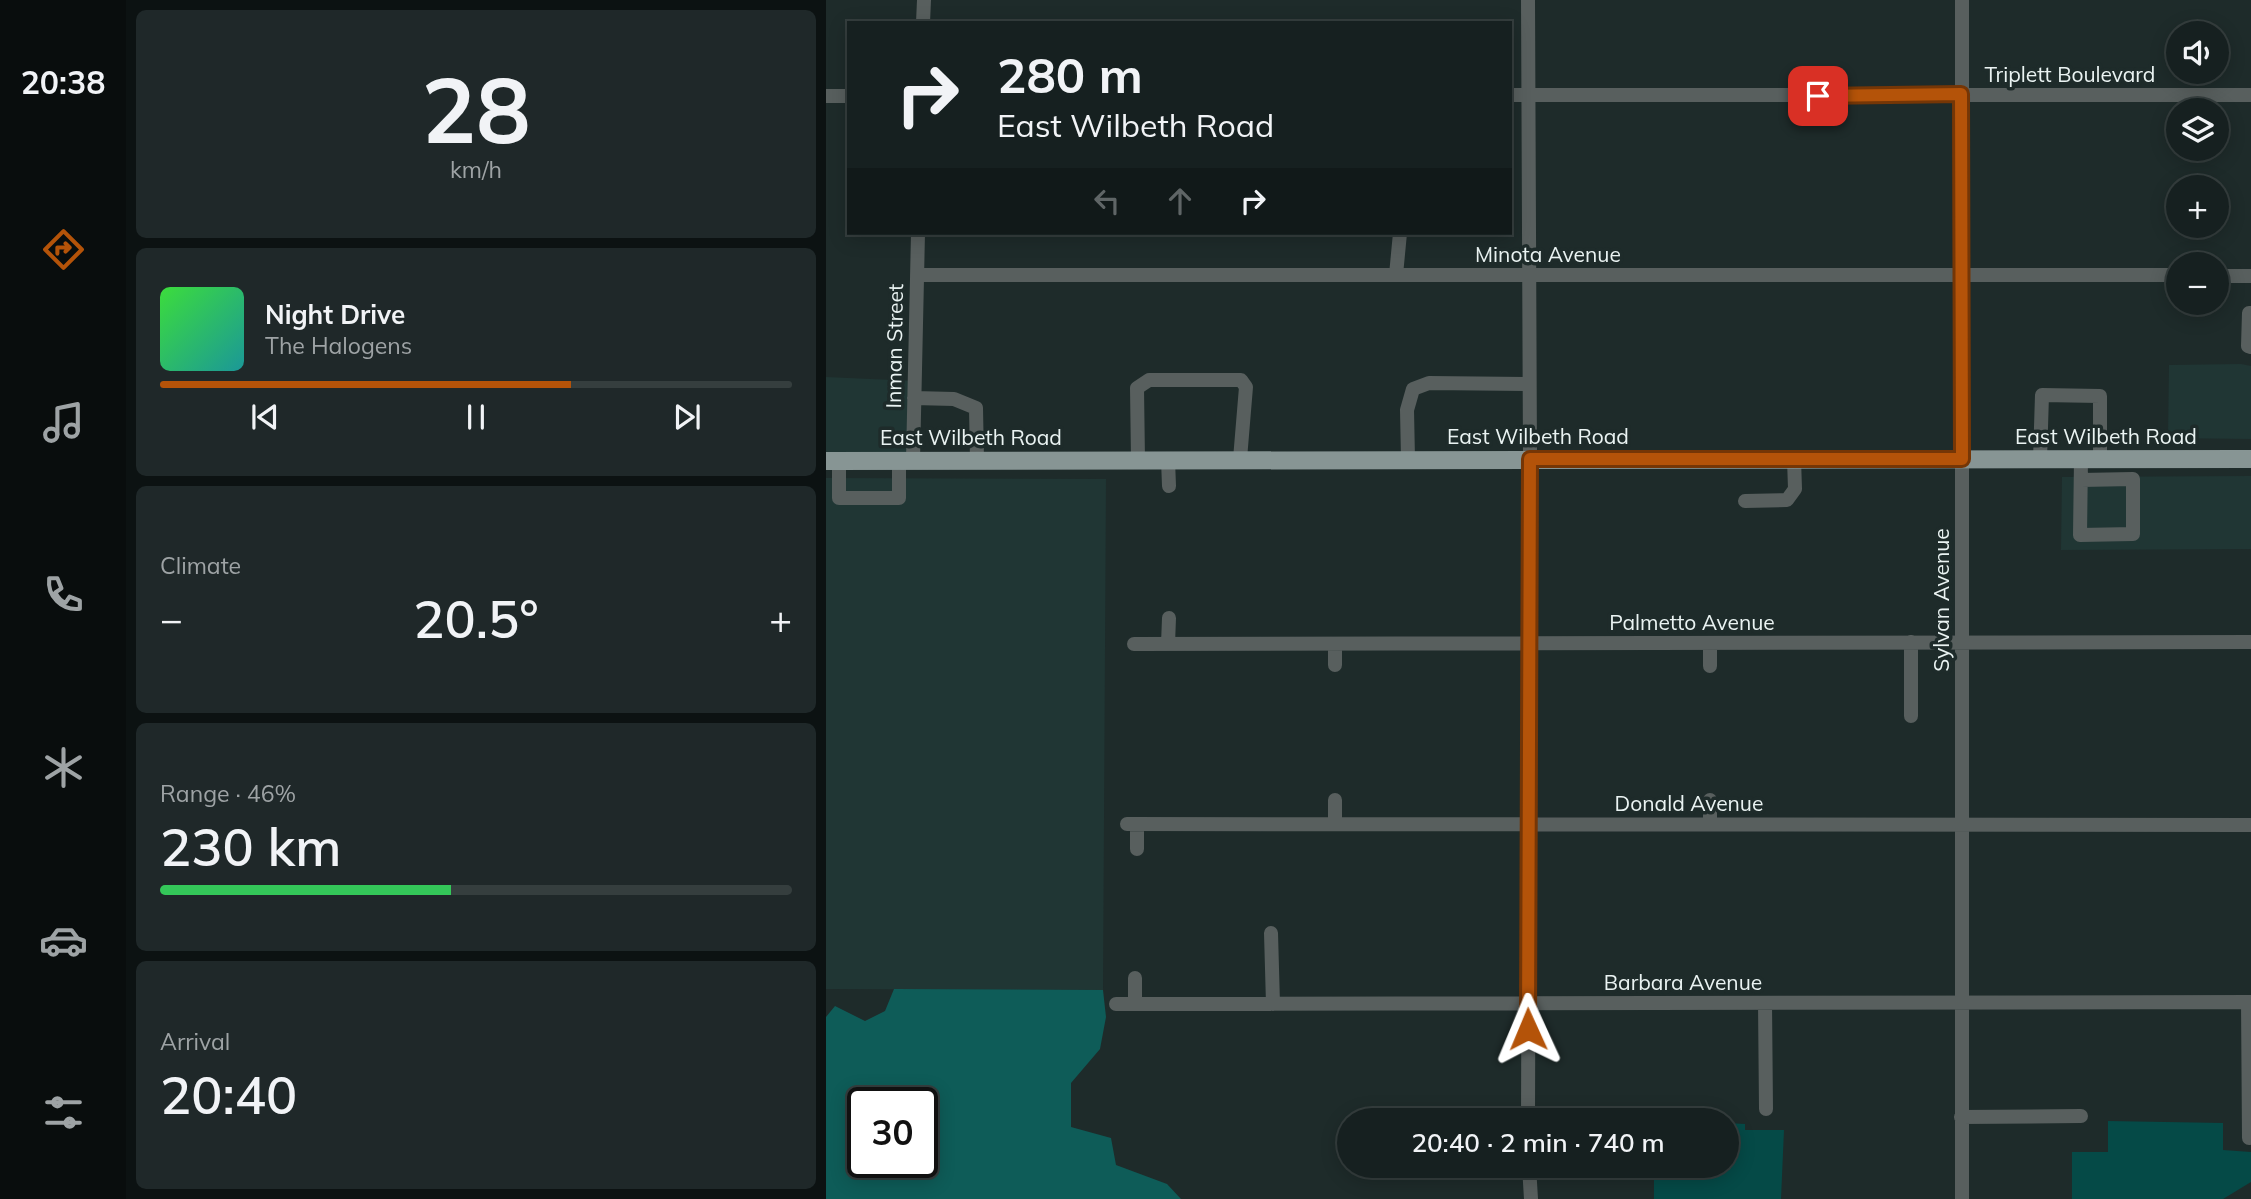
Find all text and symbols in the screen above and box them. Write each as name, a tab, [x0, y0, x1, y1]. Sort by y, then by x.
map controls	[2166, 21, 2229, 315]
button: sound	[2166, 21, 2229, 84]
text: 280 m	[997, 44, 1143, 105]
icon: right	[882, 49, 973, 140]
text: 28	[421, 52, 531, 166]
street label: Triplett Boulevard	[1985, 61, 2155, 87]
text: 20:38	[21, 62, 105, 102]
pin	[1788, 66, 1848, 126]
icon: arrive	[1799, 77, 1837, 115]
button: layers	[2166, 98, 2229, 161]
text: East Wilbeth Road	[997, 105, 1274, 145]
text: km/h	[450, 155, 502, 184]
button: +	[2166, 175, 2229, 238]
icon: left	[1088, 182, 1126, 220]
icon: ahead	[1161, 182, 1199, 220]
icon: right	[1234, 182, 1272, 220]
icon: directions	[39, 225, 88, 274]
street label: Minota Avenue	[1475, 241, 1621, 267]
button: −	[2166, 252, 2229, 315]
street label: Inman Street	[880, 283, 908, 409]
text: Night Drive	[265, 298, 405, 331]
text: The Halogens	[265, 331, 412, 360]
icon: music	[39, 398, 88, 447]
icon: previous	[246, 398, 284, 436]
icon: pause	[457, 398, 495, 436]
icon: next	[668, 398, 706, 436]
street label: East Wilbeth Road	[1447, 423, 1629, 449]
street label: East Wilbeth Road	[2015, 423, 2197, 449]
street label: East Wilbeth Road	[880, 424, 1062, 450]
street label: Sylvan Avenue	[1928, 528, 1954, 672]
text: Climate	[160, 551, 241, 580]
icon: phone	[39, 570, 88, 619]
text: 20.5°	[413, 586, 539, 651]
text: −	[160, 595, 183, 643]
text: +	[769, 595, 792, 643]
street label: Palmetto Avenue	[1609, 609, 1775, 635]
icon: climate	[39, 743, 88, 792]
text: Range · 46%	[160, 779, 296, 808]
street label: Donald Avenue	[1615, 790, 1763, 816]
text: 230 km	[160, 814, 341, 879]
icon: car	[39, 916, 88, 965]
street label: Barbara Avenue	[1604, 969, 1762, 995]
position arrow	[1491, 992, 1565, 1066]
text: Arrival	[160, 1027, 230, 1056]
text: 20:40	[160, 1062, 297, 1127]
speed limit sign: 30	[847, 1087, 938, 1178]
icon: filters	[39, 1088, 88, 1137]
text: 20:40 · 2 min · 740 m	[1411, 1126, 1665, 1159]

